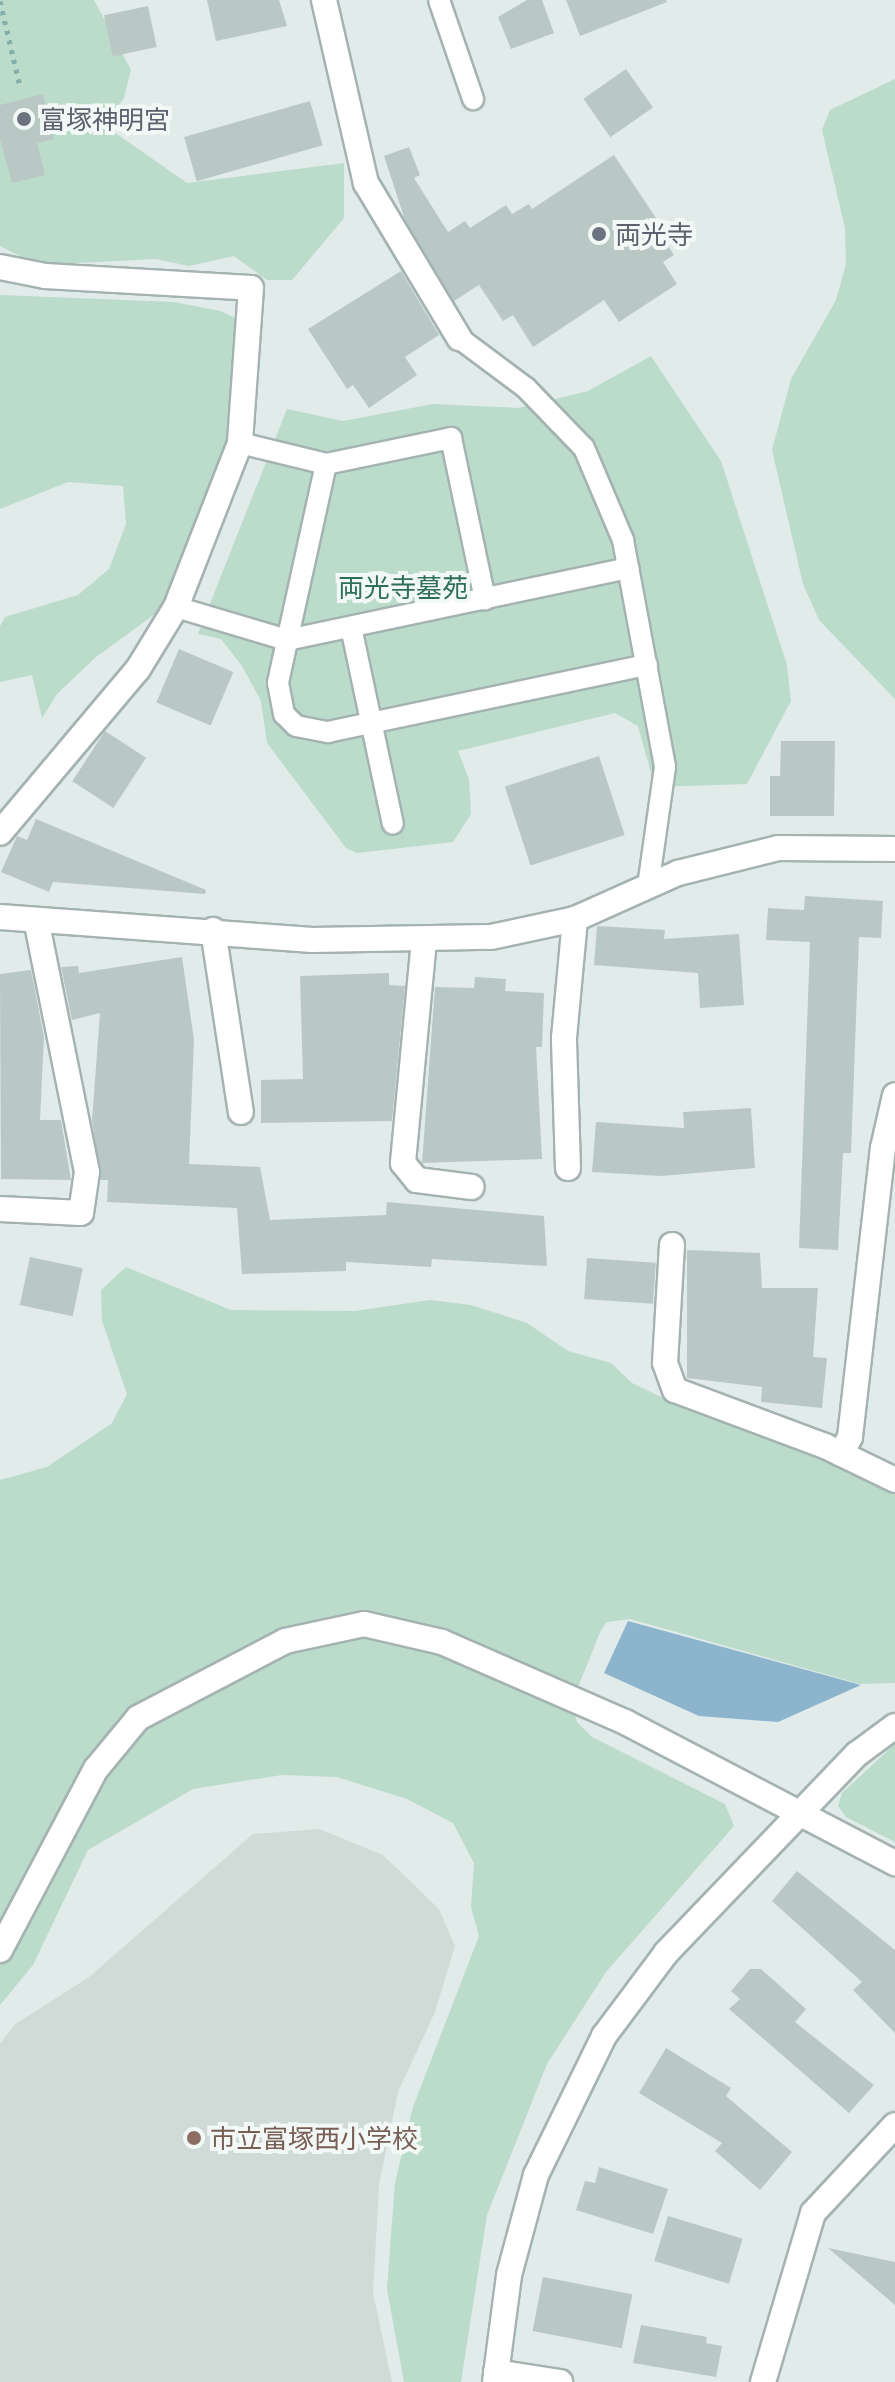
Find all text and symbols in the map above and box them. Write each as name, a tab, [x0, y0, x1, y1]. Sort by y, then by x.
place label: 富塚神明宮	[40, 103, 170, 135]
marker: 富塚神明宮	[15, 110, 33, 128]
place label: 両光寺	[615, 218, 693, 250]
marker: 両光寺	[590, 225, 608, 243]
park label: 両光寺墓苑	[338, 571, 468, 603]
place label: 市立富塚西小学校	[210, 2122, 418, 2154]
marker: 市立富塚西小学校	[185, 2129, 203, 2147]

